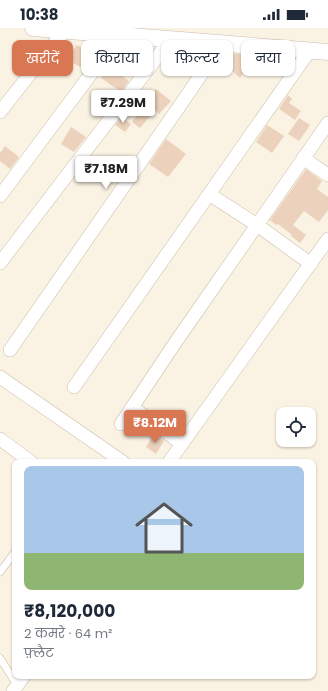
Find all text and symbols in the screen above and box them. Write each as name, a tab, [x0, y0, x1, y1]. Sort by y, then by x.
text: 10:38	[20, 4, 58, 25]
chip: खरीदें	[12, 40, 73, 76]
chip: किराया	[81, 40, 153, 76]
chip: फ़िल्टर	[161, 40, 233, 76]
chip: नया	[241, 40, 295, 76]
pin: ₹7.29M	[90, 90, 156, 124]
text: ₹7.29M	[100, 93, 146, 112]
pin: ₹7.18M	[73, 156, 139, 190]
text: ₹7.18M	[84, 159, 128, 178]
map controls	[276, 407, 316, 447]
button: locate	[276, 407, 316, 447]
pin: ₹8.12M	[122, 410, 188, 444]
text: ₹8.12M	[133, 413, 177, 432]
icon: home	[128, 492, 200, 564]
text: ₹8,120,000	[24, 599, 115, 623]
text: 2 कमरे · 64 m²	[24, 624, 112, 643]
text: फ़्लैट	[24, 644, 54, 663]

